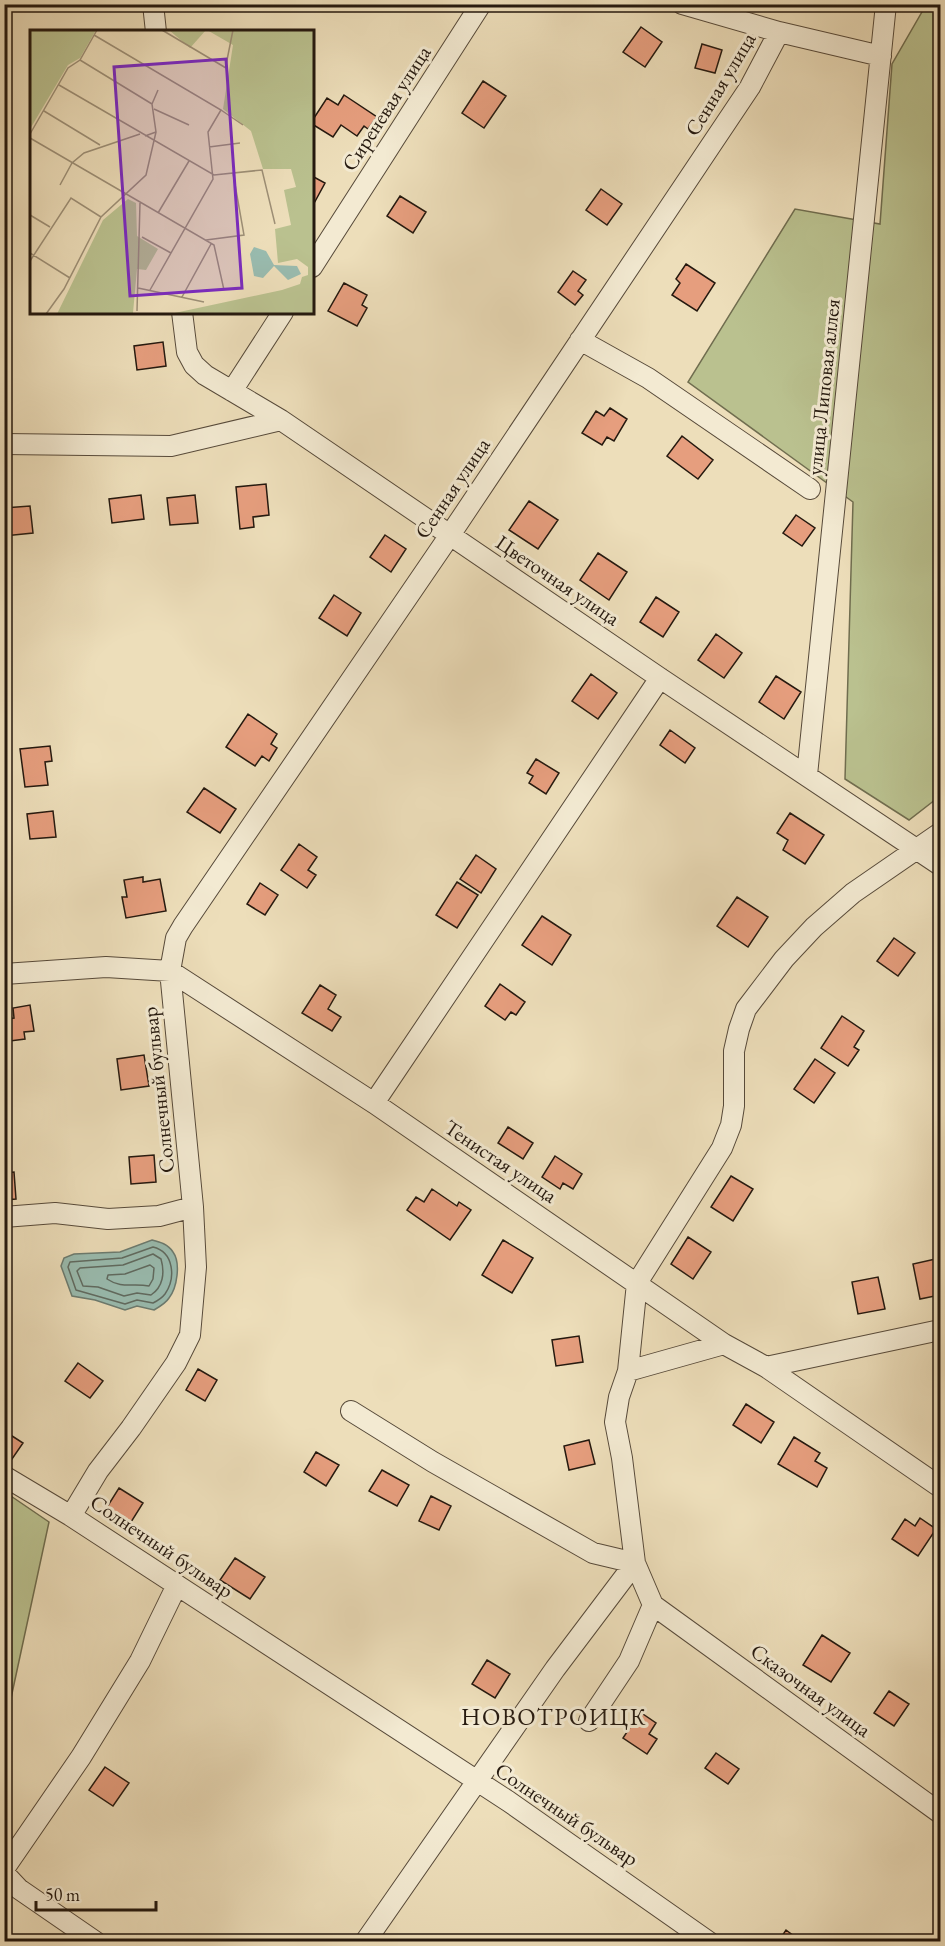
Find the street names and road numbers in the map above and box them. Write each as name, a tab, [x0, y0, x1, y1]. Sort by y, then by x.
street label: Сенная улица	[679, 27, 762, 141]
street label: Сиреневая улица	[335, 40, 437, 176]
street label: улица Липовая аллея	[800, 297, 846, 477]
street label: Сенная улица	[408, 432, 496, 544]
street label: Цветочная улица	[491, 529, 626, 632]
street label: Солнечный бульвар	[136, 1005, 180, 1174]
street label: Тенистая улица	[439, 1113, 563, 1209]
street label: Солнечный бульвар	[85, 1488, 239, 1604]
street label: Сказочная улица	[745, 1637, 877, 1743]
street label: Солнечный бульвар	[490, 1756, 644, 1872]

